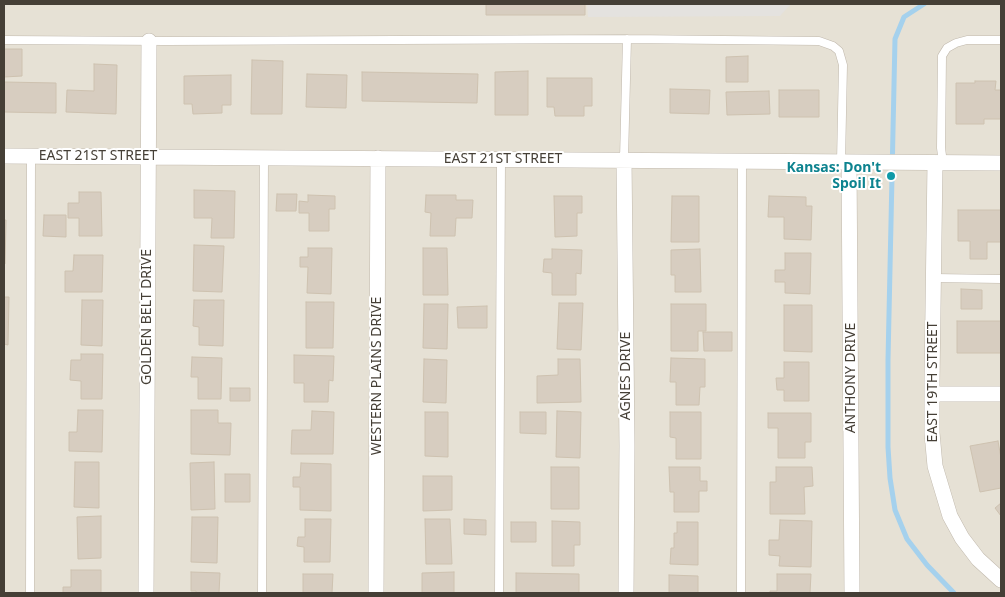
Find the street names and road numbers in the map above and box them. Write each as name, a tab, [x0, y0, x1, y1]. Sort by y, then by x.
street label: EAST 21ST STREET	[39, 148, 157, 164]
street label: EAST 21ST STREET	[444, 151, 562, 167]
street label: GOLDEN BELT DRIVE	[139, 249, 155, 385]
street label: WESTERN PLAINS DRIVE	[369, 297, 385, 455]
street label: EAST 19TH STREET	[925, 321, 941, 443]
street label: ANTHONY DRIVE	[843, 323, 859, 433]
street label: AGNES DRIVE	[618, 332, 634, 420]

